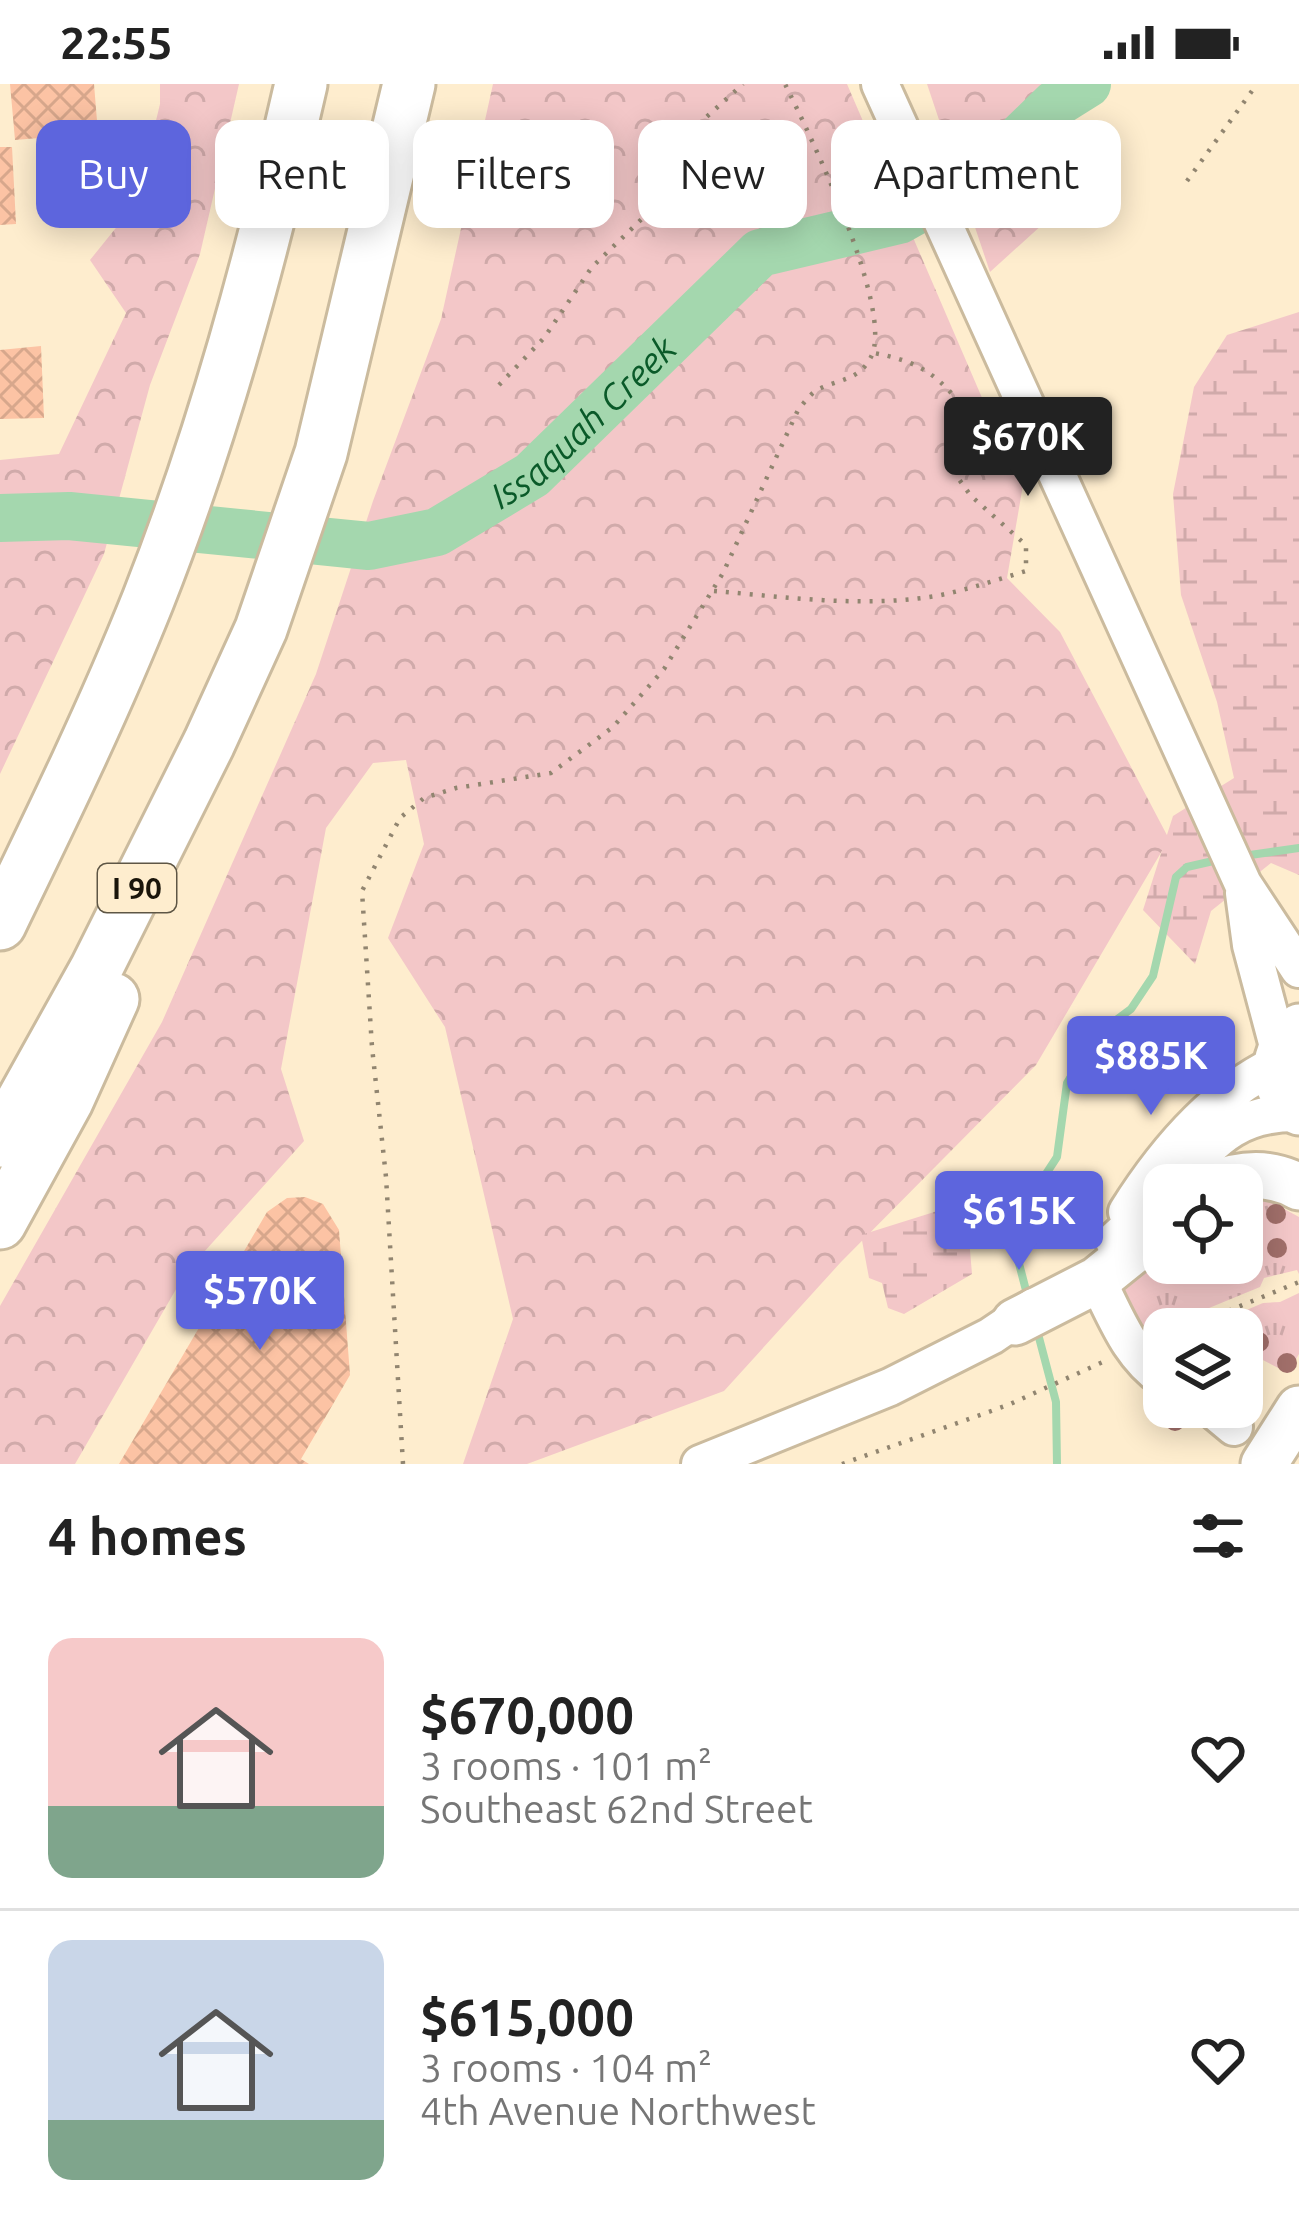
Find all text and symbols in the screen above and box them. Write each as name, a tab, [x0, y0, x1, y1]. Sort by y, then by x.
text: 22:55	[60, 17, 173, 68]
chip: Buy	[36, 120, 191, 228]
chip: Rent	[215, 120, 389, 228]
chip: Filters	[413, 120, 614, 228]
chip: New	[638, 120, 807, 228]
chip: Apartment	[831, 120, 1121, 228]
water label: Issaquah Creek	[483, 326, 684, 516]
pin: $670K	[944, 397, 1112, 499]
text: $670K	[971, 414, 1085, 457]
road number: I 90	[98, 864, 176, 912]
pin: $885K	[1067, 1016, 1235, 1118]
text: $885K	[1094, 1033, 1208, 1076]
map controls	[1143, 1164, 1263, 1428]
button: locate	[1143, 1164, 1263, 1284]
pin: $615K	[935, 1171, 1103, 1273]
text: $615K	[962, 1188, 1076, 1231]
pin: $570K	[176, 1251, 344, 1353]
text: $570K	[203, 1268, 317, 1311]
button: layers	[1143, 1308, 1263, 1428]
icon: filters	[1185, 1503, 1251, 1569]
text: 4 homes	[48, 1507, 247, 1565]
icon: home	[144, 1686, 288, 1830]
text: $670,000	[420, 1686, 634, 1744]
icon: heart	[1185, 1725, 1251, 1791]
text: 3 rooms · 101 m²	[420, 1744, 712, 1787]
text: Southeast 62nd Street	[420, 1787, 813, 1830]
icon: home	[144, 1988, 288, 2132]
text: $615,000	[420, 1988, 634, 2046]
icon: heart	[1185, 2027, 1251, 2093]
text: 3 rooms · 104 m²	[420, 2046, 712, 2089]
text: 4th Avenue Northwest	[420, 2089, 816, 2132]

